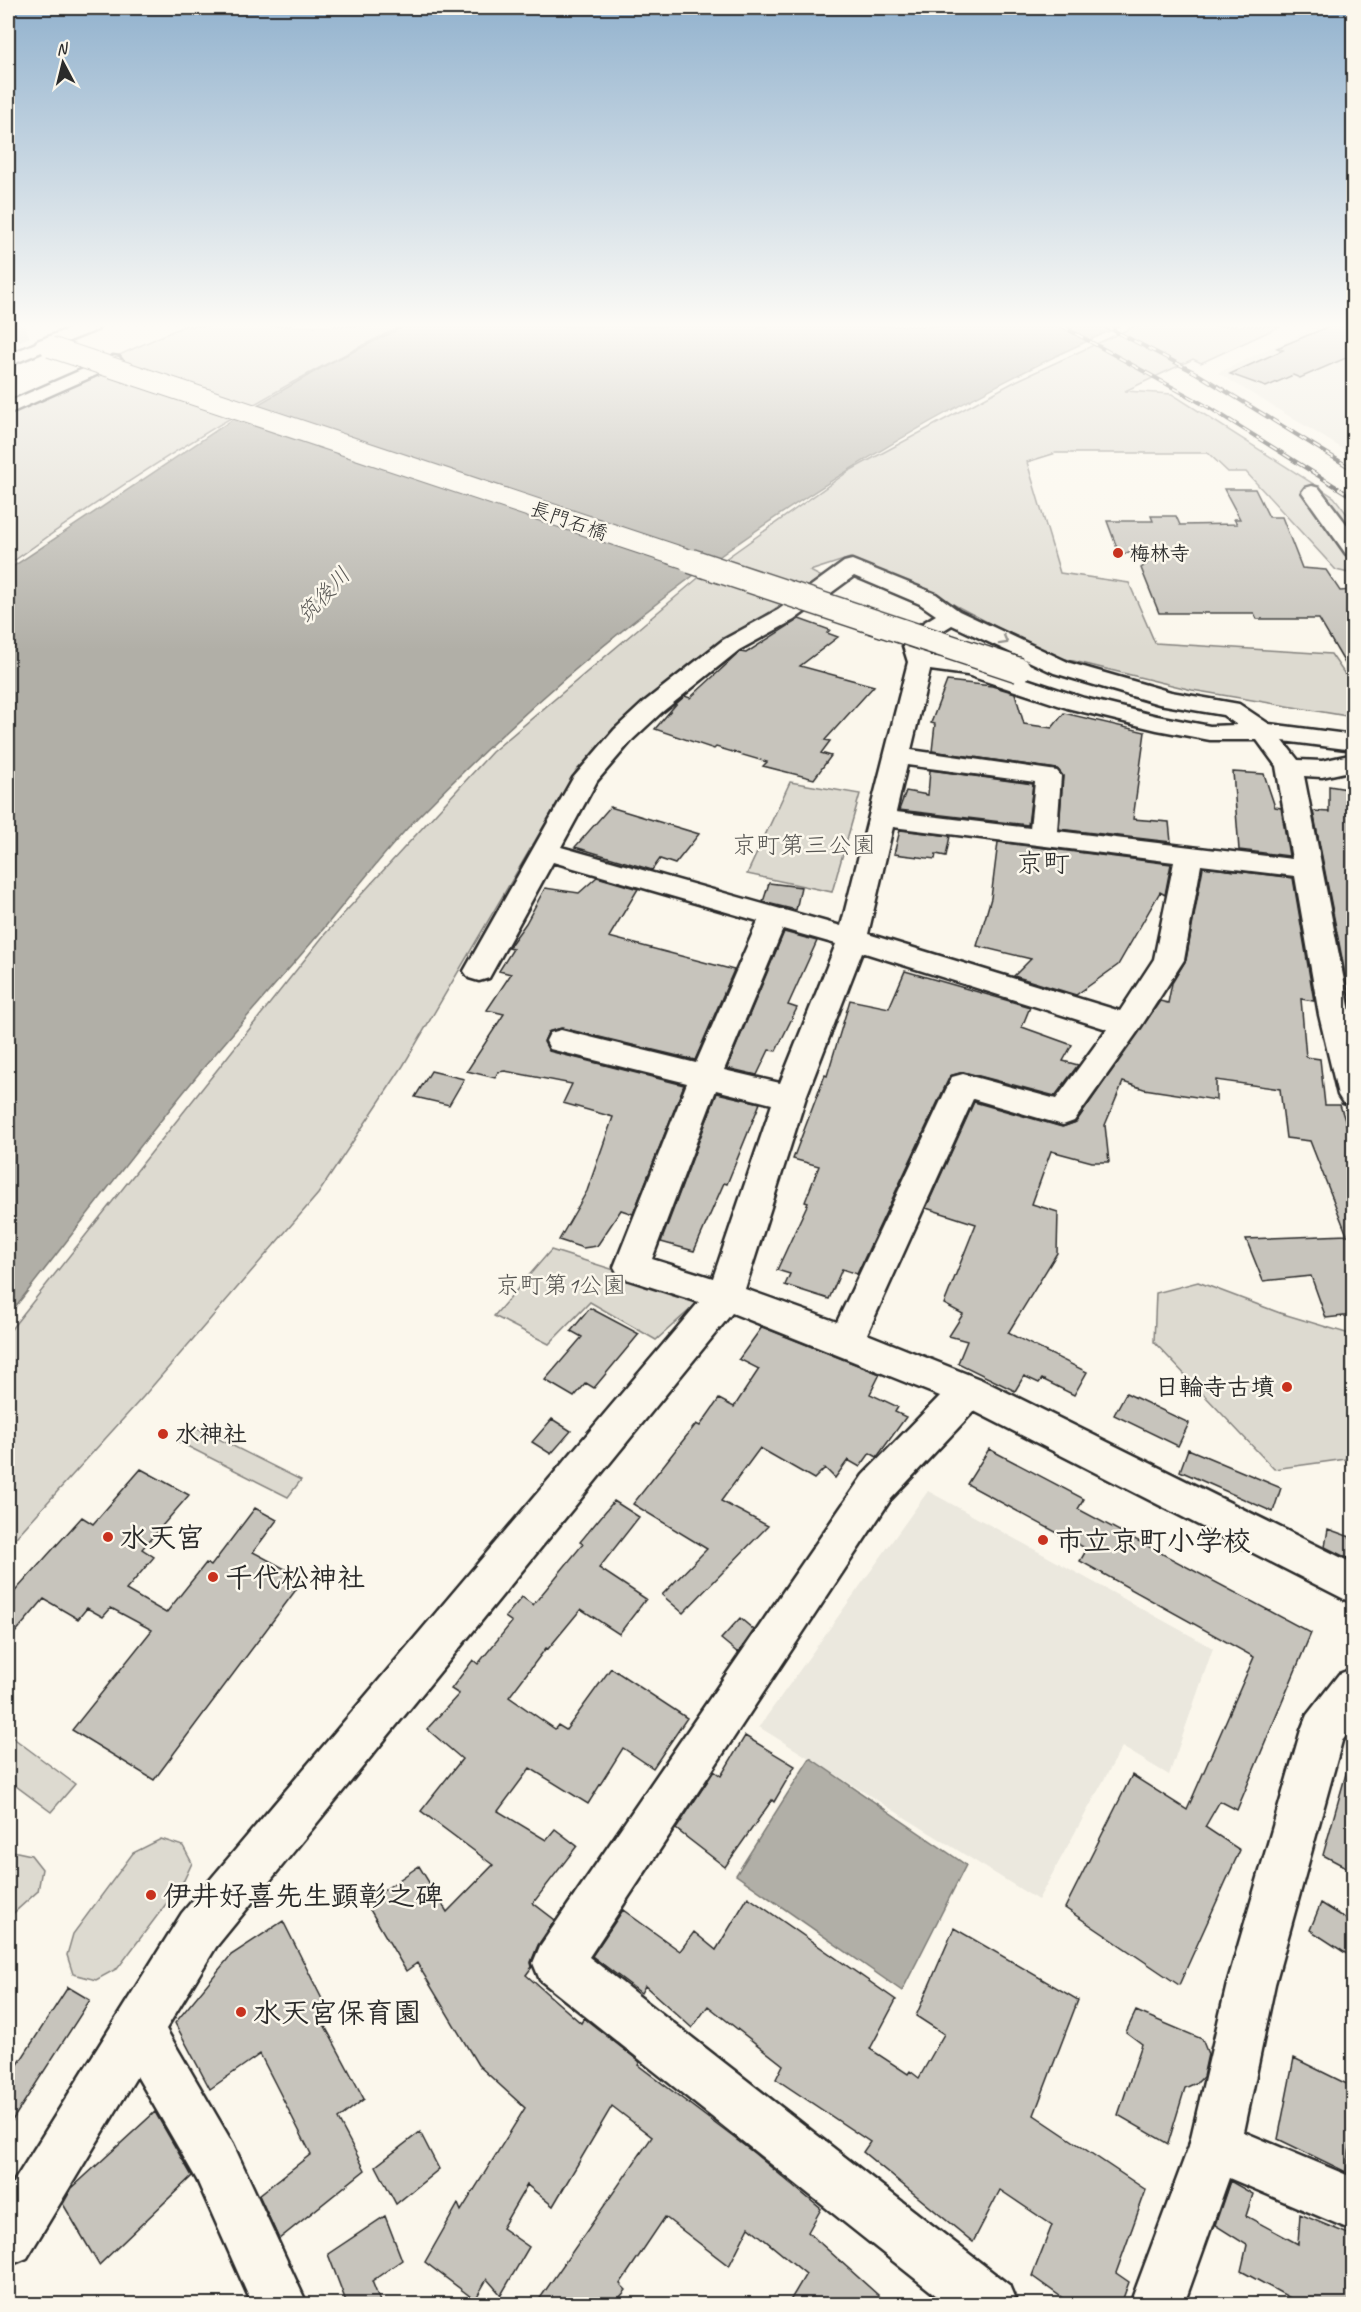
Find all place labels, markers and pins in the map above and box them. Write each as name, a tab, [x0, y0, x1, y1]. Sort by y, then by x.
place label: 梅林寺	[1130, 541, 1190, 566]
marker: 梅林寺	[1111, 546, 1125, 560]
place label: 日輪寺古墳	[1155, 1372, 1275, 1402]
marker: 日輪寺古墳	[1280, 1380, 1294, 1394]
place label: 水神社	[175, 1419, 247, 1449]
marker: 水神社	[156, 1427, 170, 1441]
place label: 水天宮	[120, 1520, 204, 1555]
place label: 市立京町小学校	[1055, 1523, 1251, 1558]
marker: 水天宮	[101, 1530, 115, 1544]
marker: 市立京町小学校	[1036, 1533, 1050, 1547]
place label: 千代松神社	[225, 1560, 365, 1595]
marker: 千代松神社	[206, 1570, 220, 1584]
place label: 伊井好喜先生顕彰之碑	[163, 1878, 443, 1913]
marker: 伊井好喜先生顕彰之碑	[144, 1888, 158, 1902]
place label: 水天宮保育園	[253, 1995, 421, 2030]
marker: 水天宮保育園	[234, 2005, 248, 2019]

